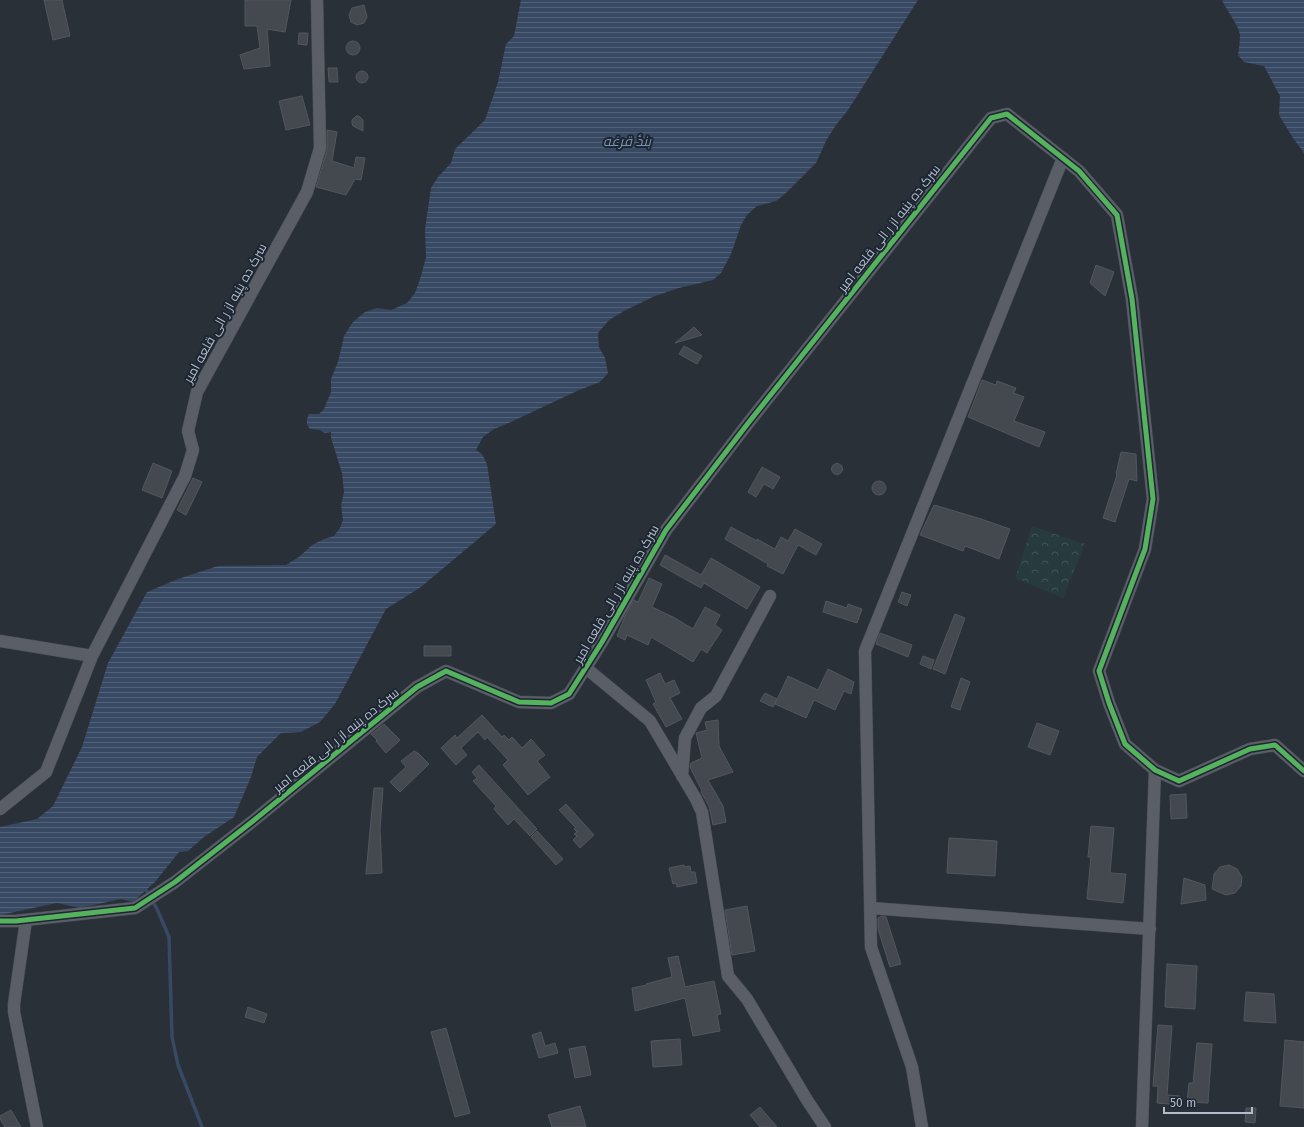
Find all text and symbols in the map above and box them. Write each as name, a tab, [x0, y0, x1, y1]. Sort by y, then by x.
water label: بندٔ قرغه	[603, 133, 652, 150]
street label: سرک ده پنبه از ر الی قلعه امیر	[834, 161, 945, 297]
street label: سرک ده پنبه از ر الی قلعه امیر	[180, 241, 271, 387]
street label: سرک ده پنبه از ر الی قلعه امیر	[570, 522, 664, 668]
street label: سرک ده پنبه از ر الی قلعه امیر	[269, 685, 403, 798]
scale bar	[1164, 1089, 1252, 1115]
text: 50 m	[1170, 1096, 1196, 1110]

